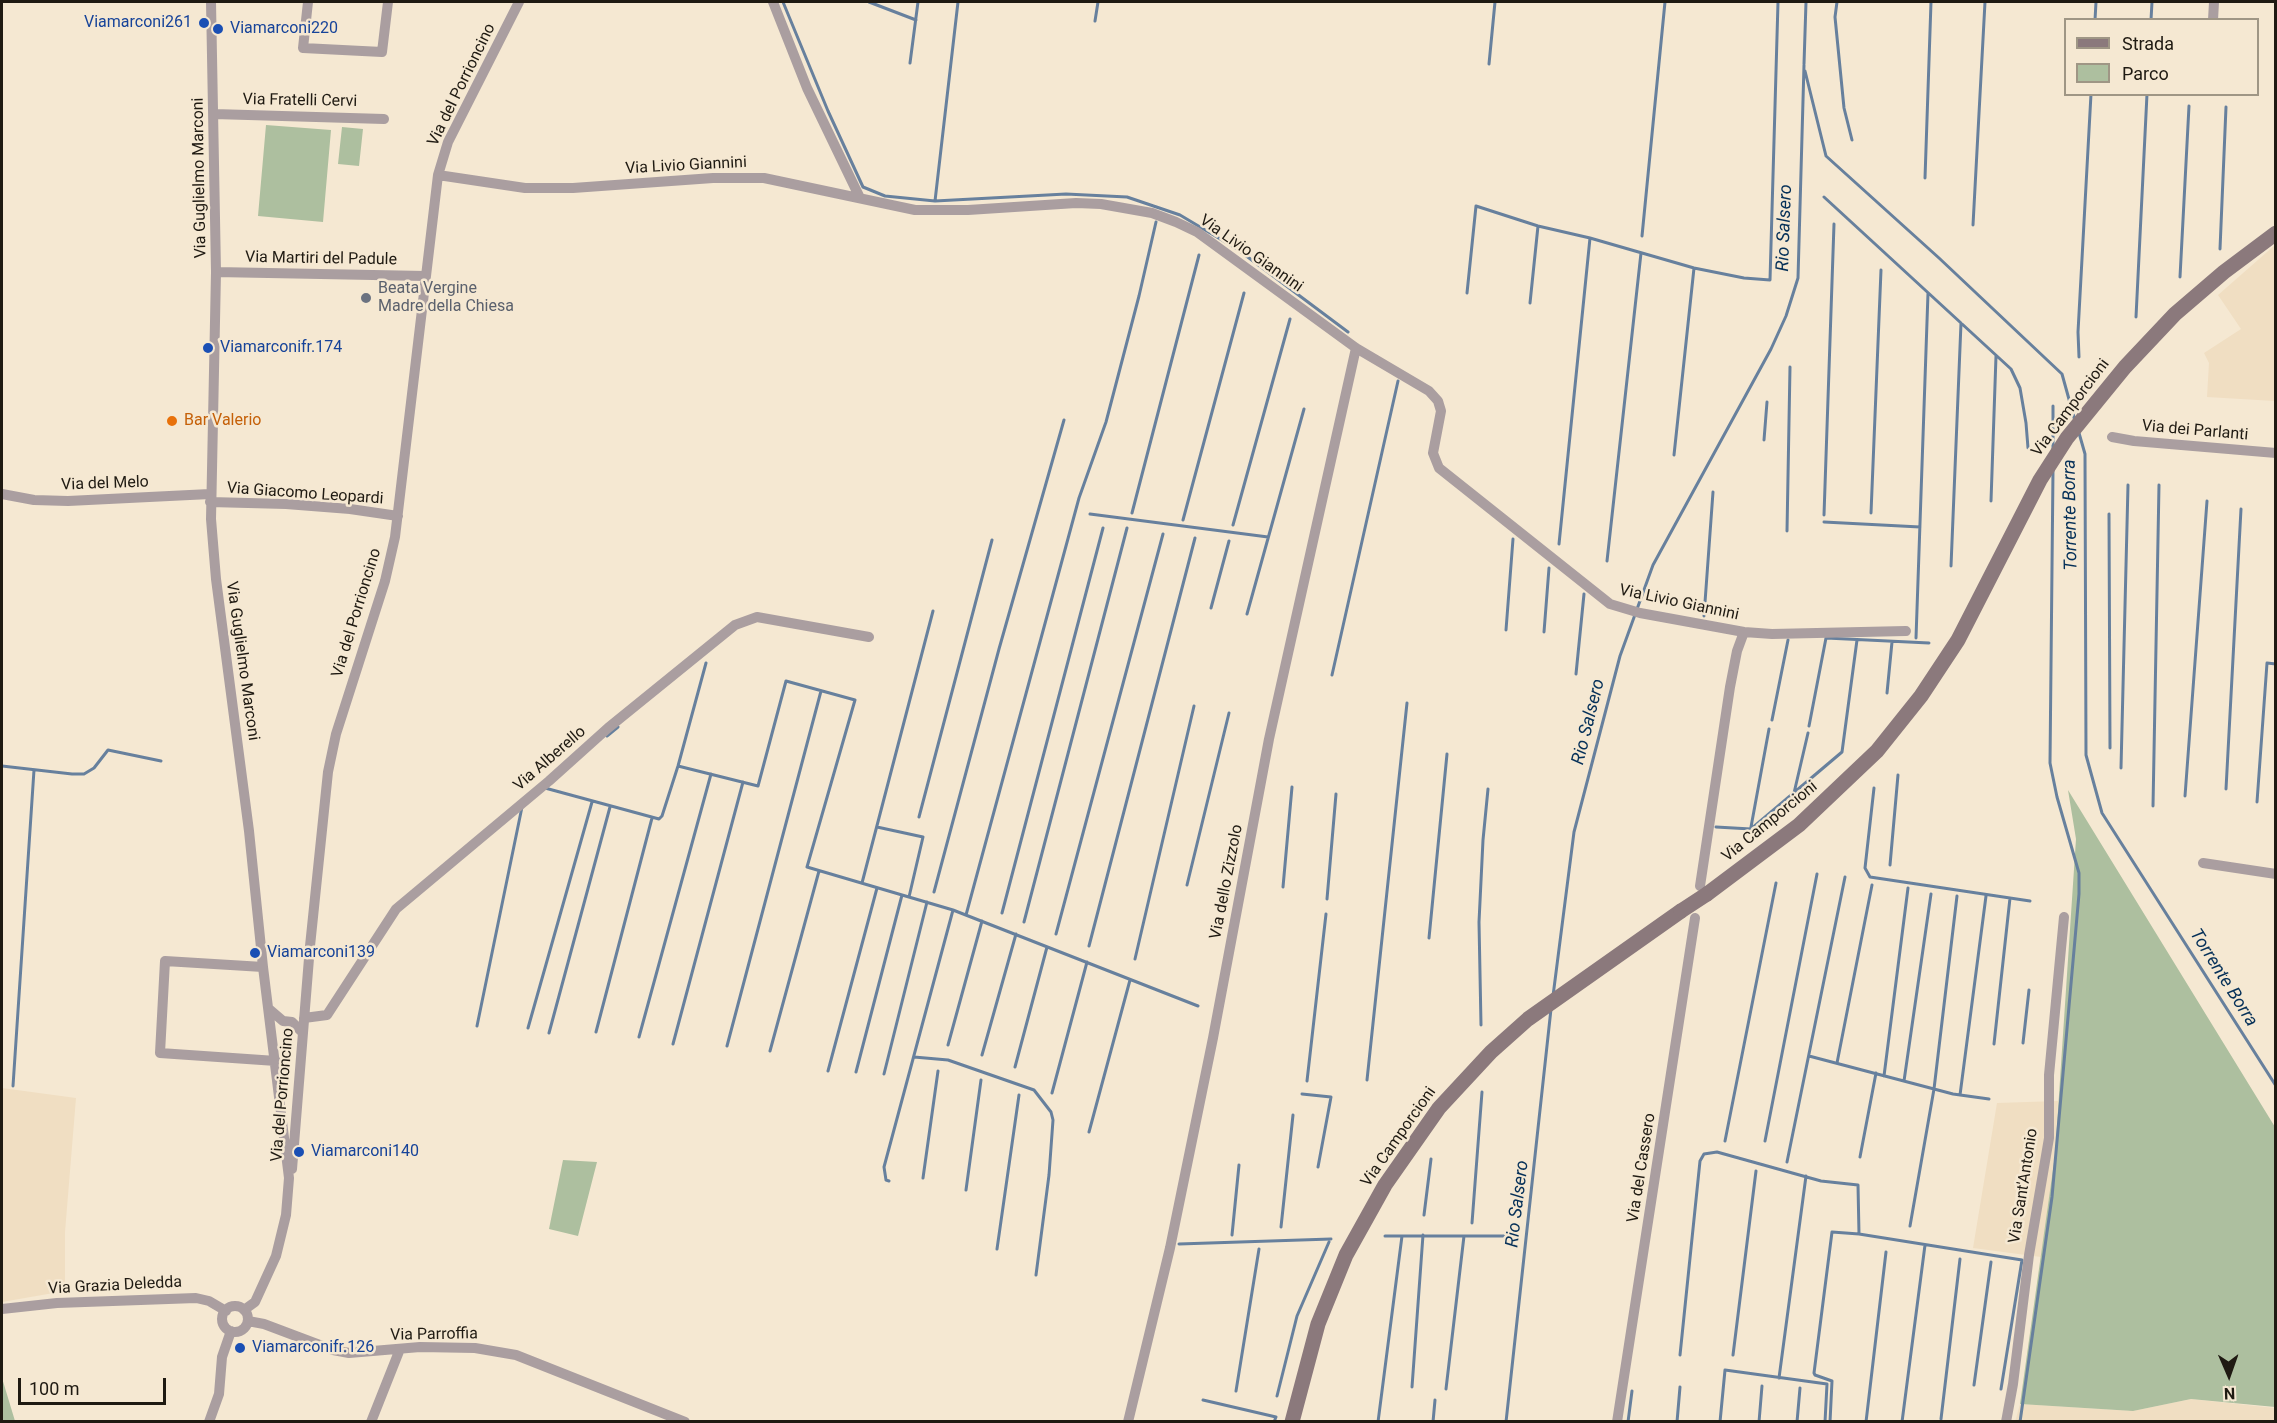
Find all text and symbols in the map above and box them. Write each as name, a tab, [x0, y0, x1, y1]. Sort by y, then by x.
place label: Viamarconi261	[84, 13, 192, 33]
marker: Viamarconi261	[197, 16, 211, 30]
legend	[2064, 18, 2259, 96]
place label: Viamarconi220	[230, 19, 338, 39]
street label: Via del Porrioncino	[424, 21, 500, 149]
marker: Viamarconi220	[211, 22, 225, 36]
text: Strada	[2122, 33, 2174, 54]
text: Parco	[2122, 63, 2169, 84]
street label: Via Fratelli Cervi	[243, 90, 357, 112]
street label: Via Guglielmo Marconi	[189, 97, 211, 259]
street label: Via Livio Giannini	[625, 153, 747, 179]
water label: Rio Salsero	[1773, 184, 1797, 272]
street label: Via Livio Giannini	[1196, 211, 1306, 297]
street label: Via Martiri del Padule	[245, 248, 397, 270]
place label: Beata Vergine Madre della Chiesa	[378, 279, 514, 317]
marker: Beata Vergine Madre della Chiesa	[359, 291, 373, 305]
place label: Viamarconifr.174	[220, 338, 342, 358]
marker: Viamarconifr.174	[201, 341, 215, 355]
street label: Via Camporcioni	[2028, 355, 2114, 461]
place label: Bar Valerio	[184, 411, 261, 431]
marker: Bar Valerio	[165, 414, 179, 428]
street label: Via dei Parlanti	[2141, 417, 2249, 445]
water label: Torrente Borra	[2059, 459, 2083, 571]
street label: Via del Melo	[61, 473, 149, 495]
street label: Via Giacomo Leopardi	[226, 479, 384, 509]
street label: Via del Porrioncino	[328, 546, 386, 680]
street label: Via Guglielmo Marconi	[221, 580, 263, 742]
street label: Via Livio Giannini	[1617, 581, 1741, 625]
water label: Rio Salsero	[1568, 677, 1610, 767]
street label: Via Alberello	[510, 722, 590, 796]
street label: Via Camporcioni	[1718, 778, 1822, 866]
street label: Via dello Zizzolo	[1206, 823, 1248, 941]
water label: Torrente Borra	[2184, 925, 2262, 1031]
place label: Viamarconi139	[267, 943, 375, 963]
marker: Viamarconi139	[248, 946, 262, 960]
street label: Via del Porrioncino	[268, 1027, 298, 1163]
street label: Via Camporcioni	[1357, 1083, 1441, 1191]
street label: Via del Cassero	[1624, 1112, 1660, 1224]
street label: Via Sant'Antonio	[2005, 1127, 2043, 1245]
place label: Viamarconi140	[311, 1142, 419, 1162]
marker: Viamarconi140	[292, 1145, 306, 1159]
water label: Rio Salsero	[1502, 1159, 1534, 1249]
street label: Via Grazia Deledda	[48, 1273, 182, 1299]
street label: Via Parroffia	[390, 1325, 478, 1345]
place label: Viamarconifr.126	[252, 1338, 374, 1358]
marker: Viamarconifr.126	[233, 1341, 247, 1355]
north arrow	[2199, 1345, 2259, 1405]
scale bar	[21, 1366, 170, 1404]
text: 100 m	[29, 1378, 80, 1399]
text: N	[2224, 1384, 2236, 1403]

